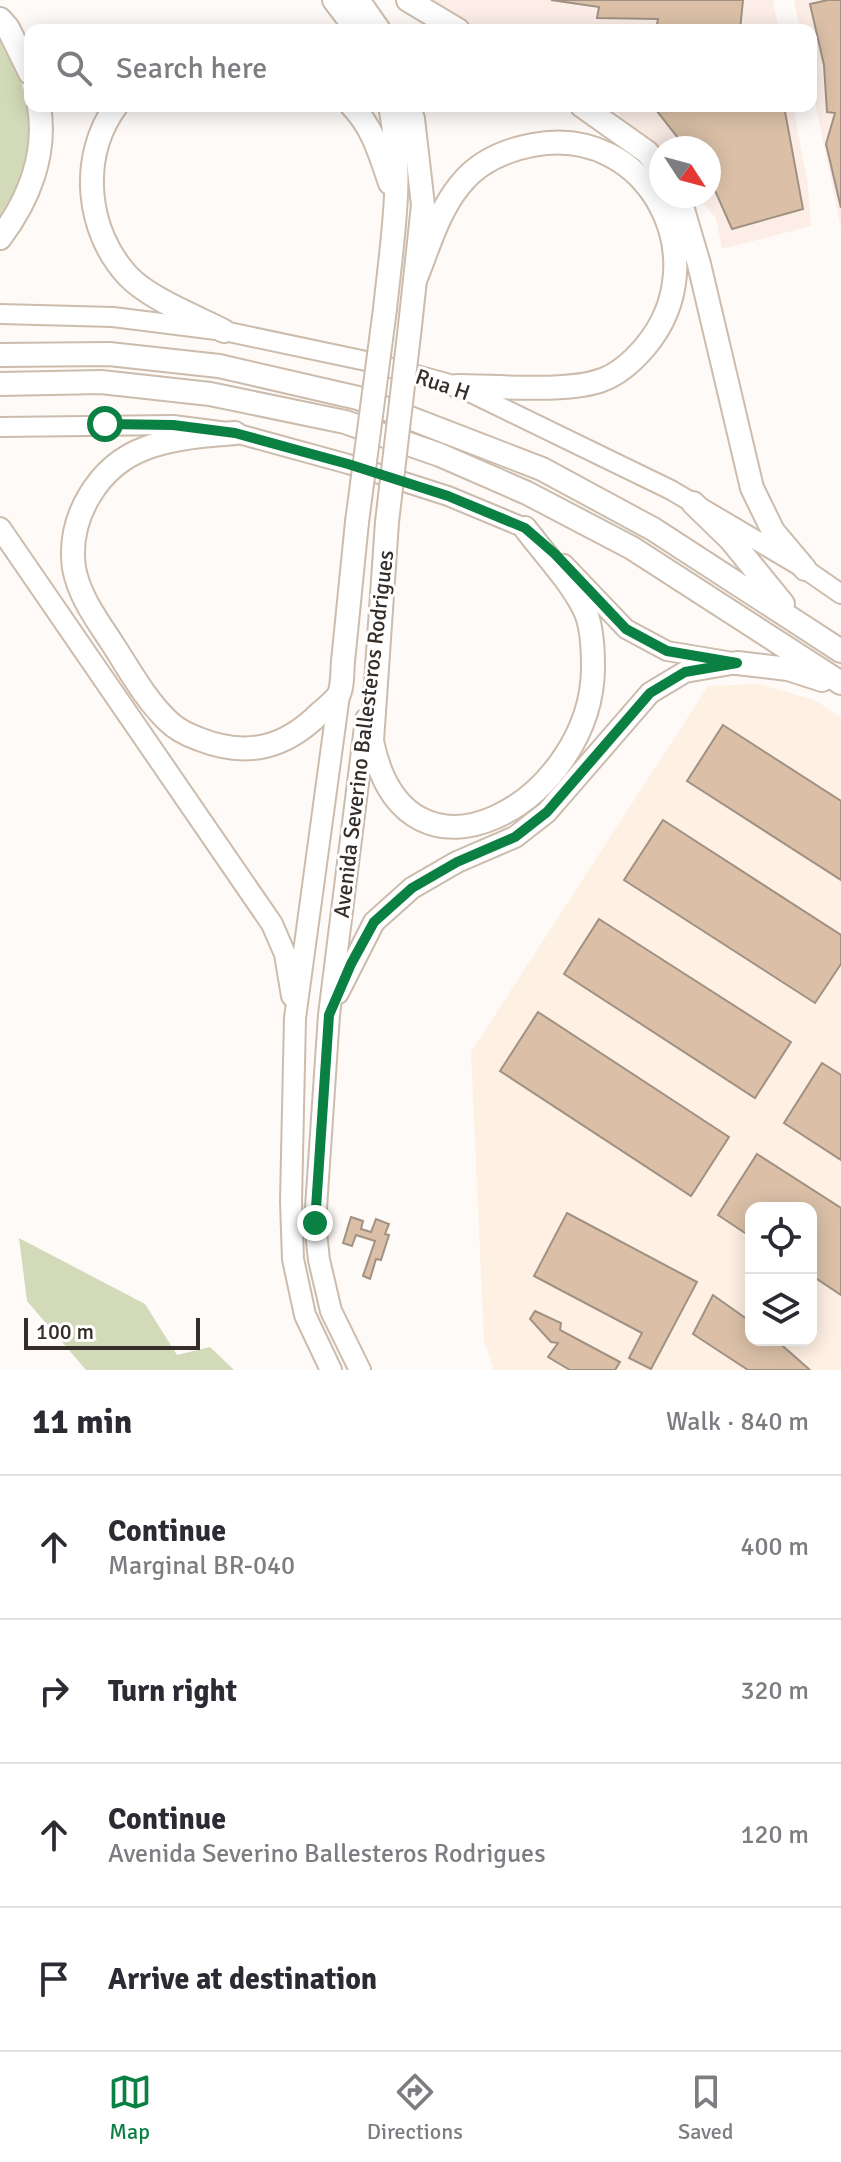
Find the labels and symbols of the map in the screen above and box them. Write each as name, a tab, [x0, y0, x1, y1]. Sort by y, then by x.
north arrow	[649, 136, 721, 208]
street label: Rua H	[412, 363, 474, 406]
route start	[87, 406, 123, 442]
street label: Avenida Severino Ballesteros Rodrigues	[328, 549, 399, 919]
route end	[297, 1205, 333, 1241]
scale bar	[24, 1314, 200, 1350]

